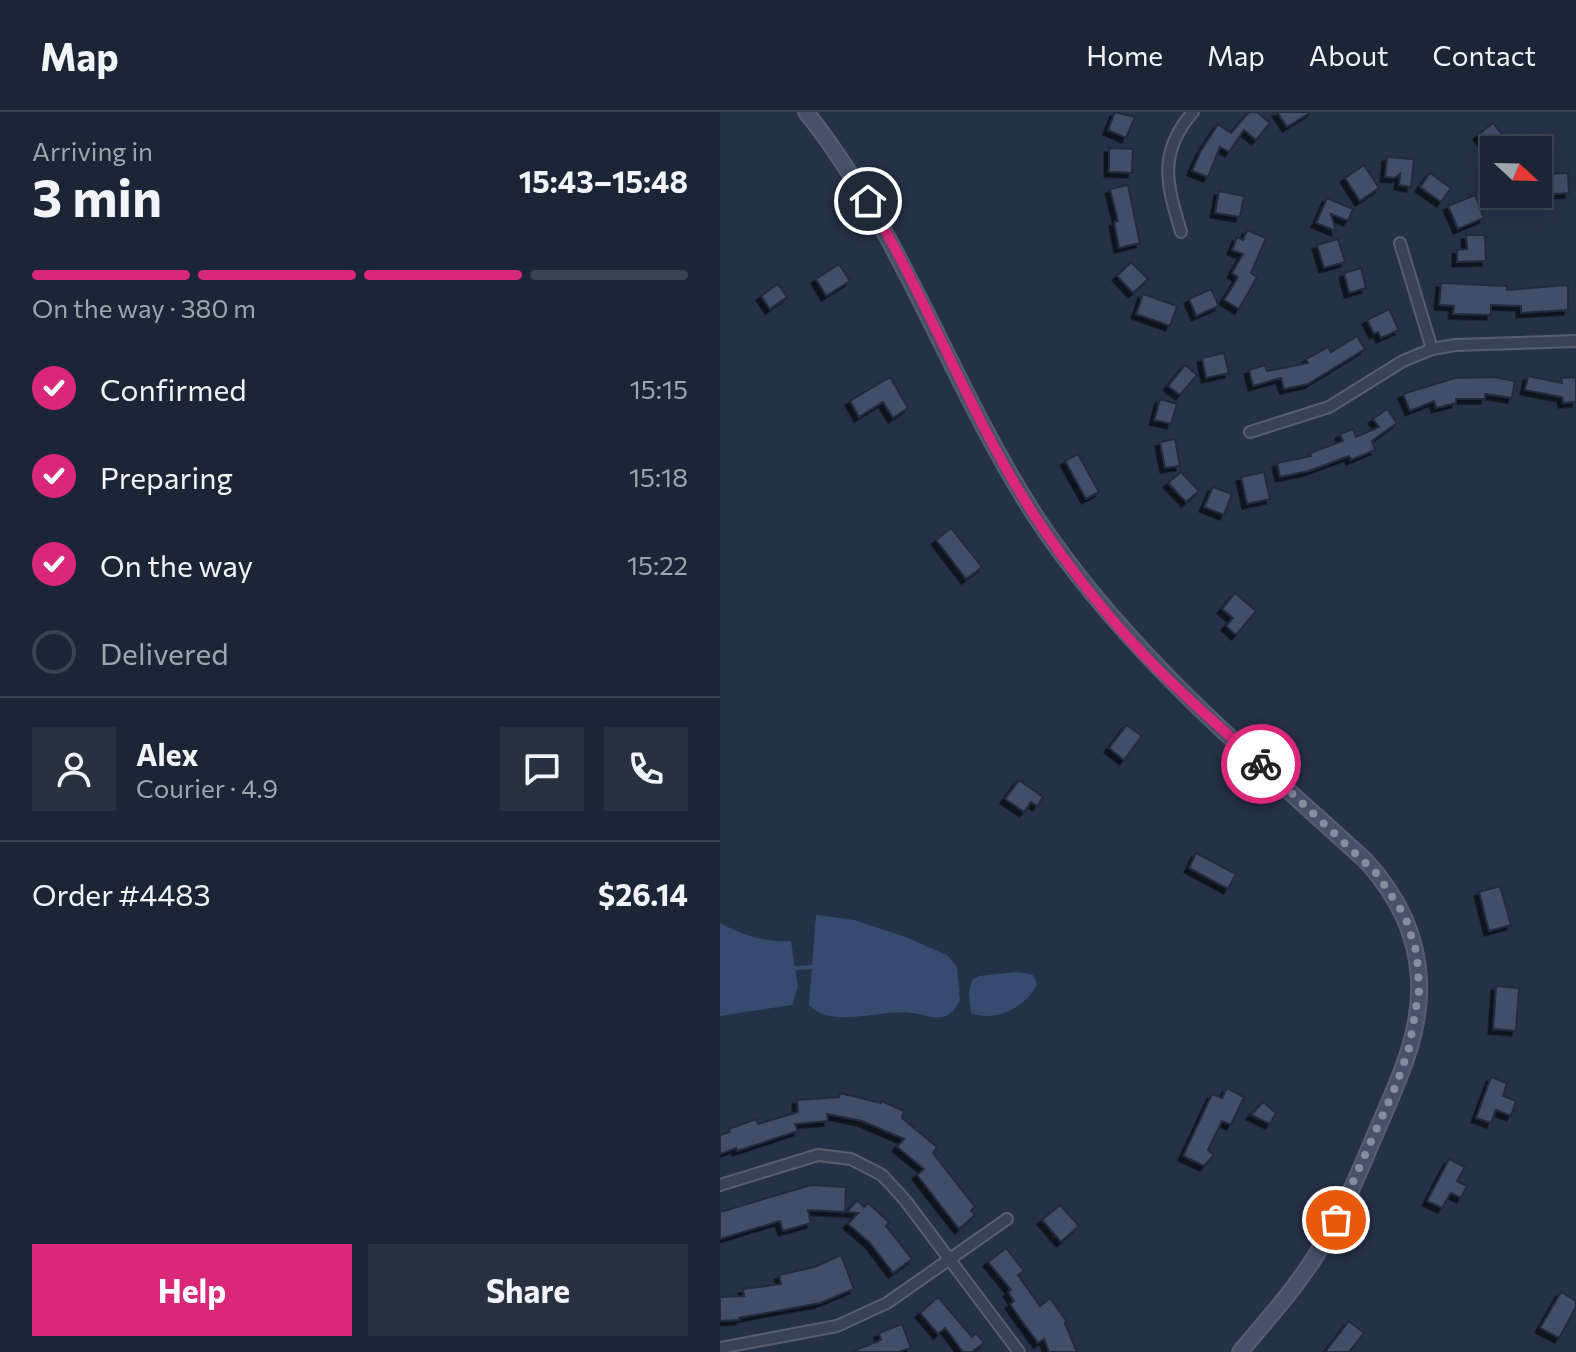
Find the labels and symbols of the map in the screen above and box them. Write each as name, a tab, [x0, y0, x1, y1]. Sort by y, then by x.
north arrow	[1480, 136, 1552, 208]
pin	[834, 167, 902, 235]
courier	[1221, 724, 1301, 804]
pin	[1302, 1186, 1370, 1254]

